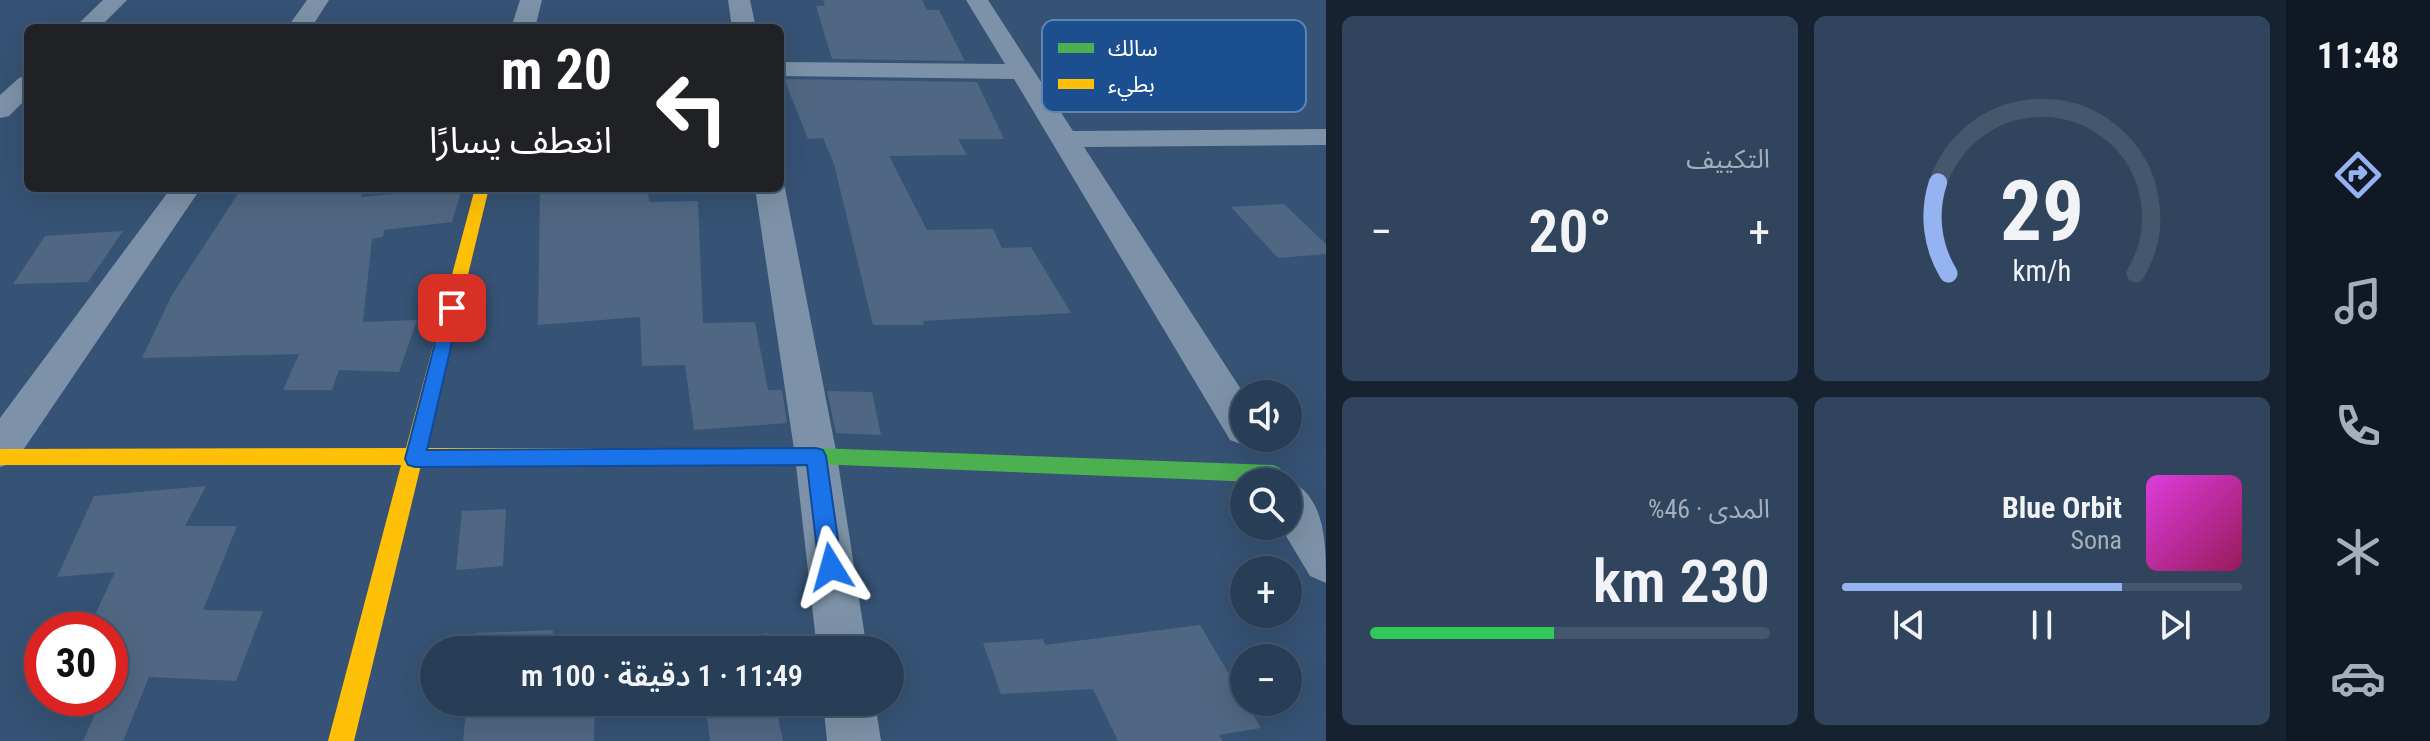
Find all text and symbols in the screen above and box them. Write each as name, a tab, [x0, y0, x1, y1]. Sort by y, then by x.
legend	[1042, 20, 1306, 112]
text: 11:48	[2317, 35, 2399, 77]
text: سالك	[1108, 36, 1158, 61]
text: 20 m	[501, 37, 612, 103]
icon: left	[640, 56, 744, 160]
text: بطيء	[1108, 72, 1155, 101]
text: انعطف يسارًا	[429, 120, 612, 162]
text: التكييف	[1686, 144, 1770, 174]
icon: directions	[2330, 147, 2386, 203]
text: 29	[2000, 163, 2084, 260]
text: 20°	[1528, 196, 1612, 267]
text: −	[1370, 206, 1392, 258]
text: +	[1748, 206, 1770, 258]
text: km/h	[2013, 254, 2071, 288]
icon: music	[2330, 273, 2386, 329]
pin	[418, 274, 486, 342]
icon: arrive	[430, 286, 474, 330]
map controls	[1230, 380, 1302, 716]
button: sound	[1230, 380, 1302, 452]
icon: phone	[2330, 398, 2386, 454]
button: search	[1230, 468, 1302, 540]
text: Blue Orbit	[2002, 490, 2122, 525]
text: المدى · 46%	[1648, 494, 1770, 524]
icon: climate	[2330, 524, 2386, 580]
position arrow	[789, 525, 873, 609]
text: Sona	[2070, 525, 2122, 555]
text: 230 km	[1593, 546, 1770, 617]
button: +	[1230, 556, 1302, 628]
icon: previous	[1887, 603, 1931, 647]
icon: pause	[2020, 603, 2064, 647]
icon: next	[2153, 603, 2197, 647]
speed limit sign: 30	[24, 612, 128, 716]
button: −	[1230, 644, 1302, 716]
icon: car	[2330, 650, 2386, 706]
text: 11:49 · 1 دقيقة · 100 m	[521, 658, 803, 693]

